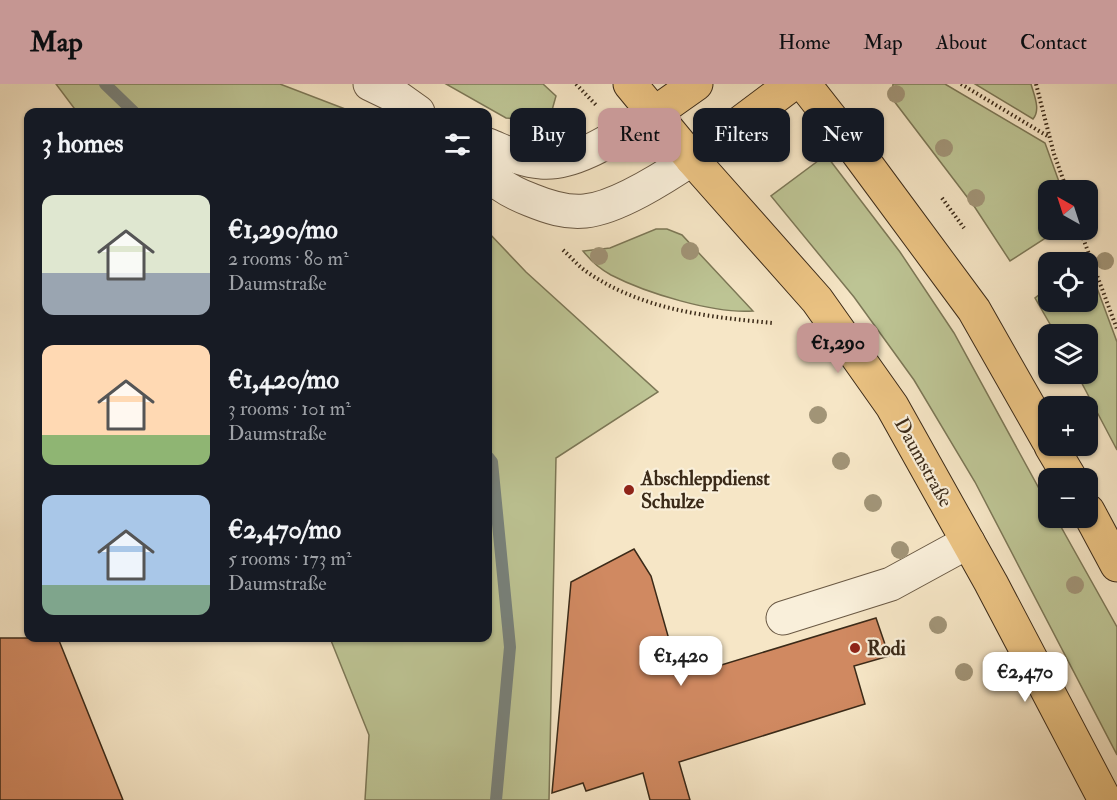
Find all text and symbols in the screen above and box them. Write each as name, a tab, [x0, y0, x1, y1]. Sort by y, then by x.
text: Map	[30, 25, 83, 60]
text: Home	[778, 29, 830, 56]
text: Map	[863, 29, 903, 56]
text: About	[936, 29, 987, 56]
text: Contact	[1020, 29, 1087, 56]
chip: Buy	[510, 108, 586, 162]
chip: Rent	[598, 108, 681, 162]
chip: Filters	[693, 108, 790, 162]
chip: New	[802, 108, 884, 162]
text: 3 homes	[42, 128, 123, 160]
icon: filters	[441, 128, 474, 161]
north arrow	[1038, 180, 1098, 240]
map controls	[1038, 180, 1098, 528]
text: €1,290/mo	[228, 214, 338, 246]
icon: home	[90, 219, 162, 291]
text: 2 rooms · 80 m²	[228, 246, 349, 271]
button: locate	[1038, 252, 1098, 312]
text: Daumstraße	[228, 271, 327, 296]
pin: €1,290	[789, 323, 887, 374]
button: layers	[1038, 324, 1098, 384]
text: €1,290	[811, 330, 865, 355]
text: €1,420/mo	[228, 364, 339, 396]
icon: home	[90, 369, 162, 441]
text: 3 rooms · 101 m²	[228, 396, 351, 421]
button: +	[1038, 396, 1098, 456]
street label: Daumstraße	[889, 413, 958, 511]
text: Daumstraße	[228, 421, 327, 446]
place label: Abschleppdienst Schulze	[640, 466, 770, 514]
button: −	[1038, 468, 1098, 528]
marker: Abschleppdienst Schulze	[622, 483, 636, 497]
text: €2,470/mo	[228, 514, 341, 546]
icon: home	[90, 519, 162, 591]
text: 5 rooms · 173 m²	[228, 546, 352, 571]
text: Daumstraße	[228, 571, 327, 596]
pin: €1,420	[632, 636, 730, 687]
place label: Rodi	[867, 636, 907, 661]
marker: Rodi	[848, 641, 862, 655]
text: €1,420	[653, 643, 709, 668]
pin: €2,470	[976, 652, 1074, 703]
text: €2,470	[997, 659, 1053, 684]

